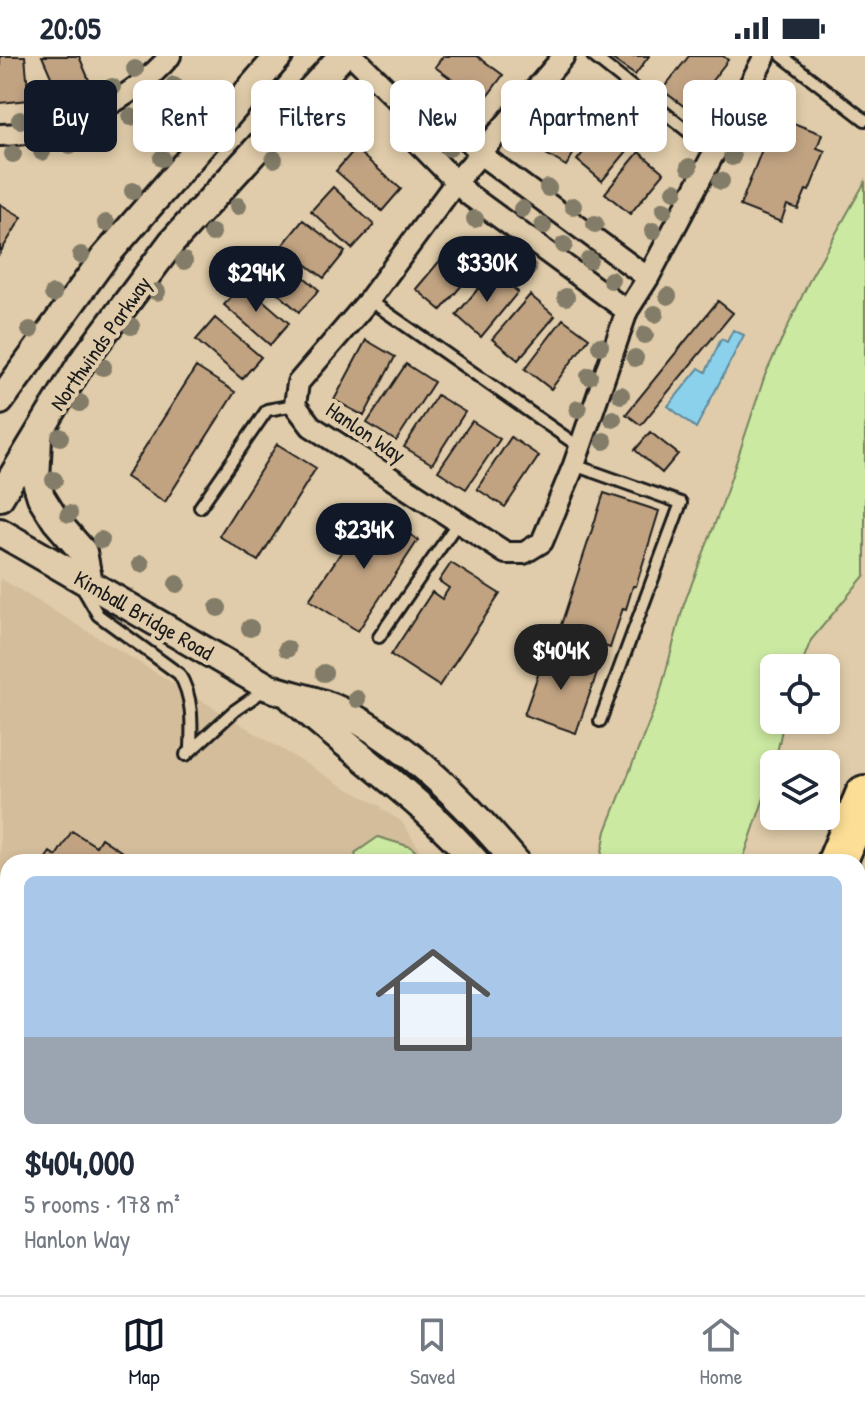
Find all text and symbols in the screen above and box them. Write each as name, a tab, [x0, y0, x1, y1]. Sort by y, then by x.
text: 20:05	[40, 8, 101, 48]
chip: Buy	[24, 80, 117, 152]
chip: Rent	[133, 80, 235, 152]
chip: Filters	[251, 80, 374, 152]
chip: New	[390, 80, 485, 152]
chip: Apartment	[501, 80, 667, 152]
chip: House	[683, 80, 796, 152]
pin: $330K	[431, 236, 543, 304]
text: $330K	[456, 244, 518, 279]
pin: $294K	[200, 246, 312, 314]
text: $294K	[227, 254, 285, 289]
street label: Northwinds Parkway	[42, 270, 158, 416]
street label: Hanlon Way	[320, 394, 412, 470]
pin: $234K	[308, 503, 420, 571]
text: $234K	[334, 511, 394, 546]
street label: Kimball Bridge Road	[69, 563, 220, 667]
pin: $404K	[505, 624, 617, 692]
text: $404K	[532, 632, 590, 667]
map controls	[760, 654, 840, 830]
button: locate	[760, 654, 840, 734]
button: layers	[760, 750, 840, 830]
icon: home	[361, 928, 505, 1072]
text: $404,000	[24, 1140, 135, 1186]
text: 5 rooms · 178 m²	[24, 1186, 180, 1221]
text: Hanlon Way	[24, 1221, 130, 1256]
tab: Map	[122, 1313, 166, 1391]
tab: Saved	[410, 1313, 455, 1391]
tab: Home	[699, 1313, 743, 1391]

